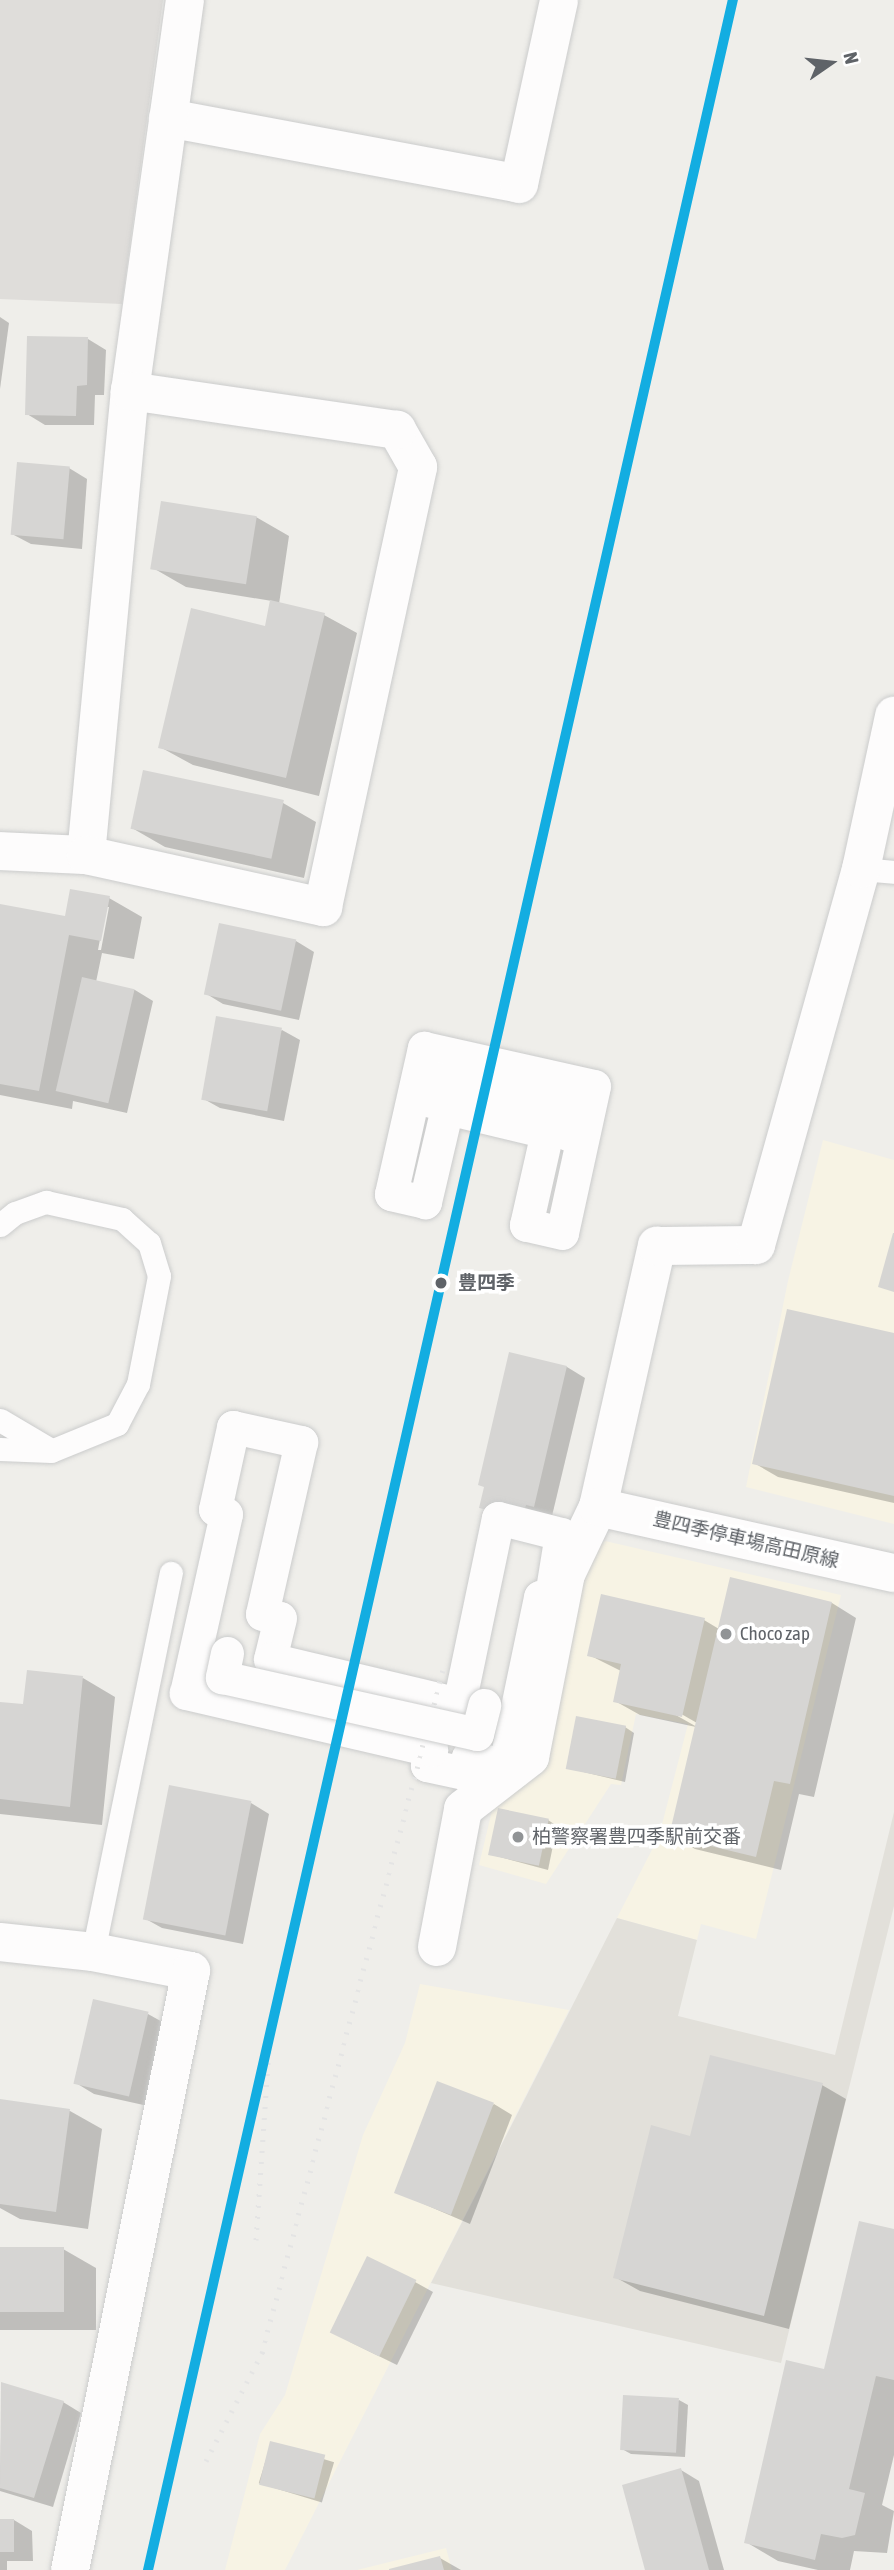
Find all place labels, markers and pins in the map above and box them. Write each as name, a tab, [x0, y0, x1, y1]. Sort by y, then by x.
marker: 豊四季	[430, 1272, 452, 1294]
place label: 豊四季	[458, 1272, 515, 1294]
place label: Choco zap	[740, 1623, 810, 1645]
marker: Choco zap	[718, 1626, 734, 1642]
place label: 柏警察署豊四季駅前交番	[532, 1826, 741, 1848]
marker: 柏警察署豊四季駅前交番	[510, 1829, 526, 1845]

